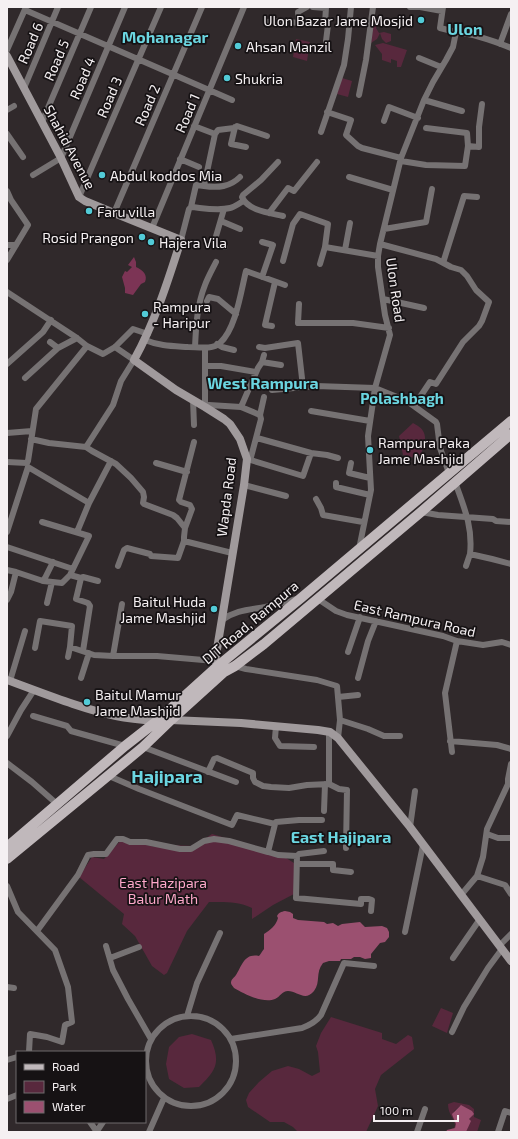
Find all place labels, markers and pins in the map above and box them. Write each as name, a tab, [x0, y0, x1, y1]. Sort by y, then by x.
place label: Ulon Bazar Jame Mosjid	[263, 12, 413, 29]
marker: Ulon Bazar Jame Mosjid	[416, 15, 426, 25]
place label: Ahsan Manzil	[246, 38, 333, 55]
marker: Ahsan Manzil	[233, 41, 243, 51]
place label: Shukria	[235, 70, 283, 87]
marker: Shukria	[222, 73, 232, 83]
place label: Abdul koddos Mia	[110, 167, 222, 184]
marker: Abdul koddos Mia	[97, 170, 107, 180]
place label: Faru villa	[97, 203, 155, 220]
marker: Faru villa	[84, 206, 94, 216]
place label: Rosid Prangon	[42, 229, 134, 246]
marker: Rosid Prangon	[137, 232, 147, 242]
place label: Hajera Vila	[159, 234, 227, 251]
marker: Hajera Vila	[146, 237, 156, 247]
place label: Rampura - Haripur	[153, 298, 211, 331]
marker: Rampura - Haripur	[140, 309, 150, 319]
place label: Rampura Paka Jame Mashjid	[378, 434, 470, 467]
marker: Rampura Paka Jame Mashjid	[365, 445, 375, 455]
place label: Baitul Huda Jame Mashjid	[120, 593, 206, 626]
marker: Baitul Huda Jame Mashjid	[209, 604, 219, 614]
place label: Baitul Mamur Jame Mashjid	[95, 686, 181, 719]
marker: Baitul Mamur Jame Mashjid	[82, 697, 92, 707]

